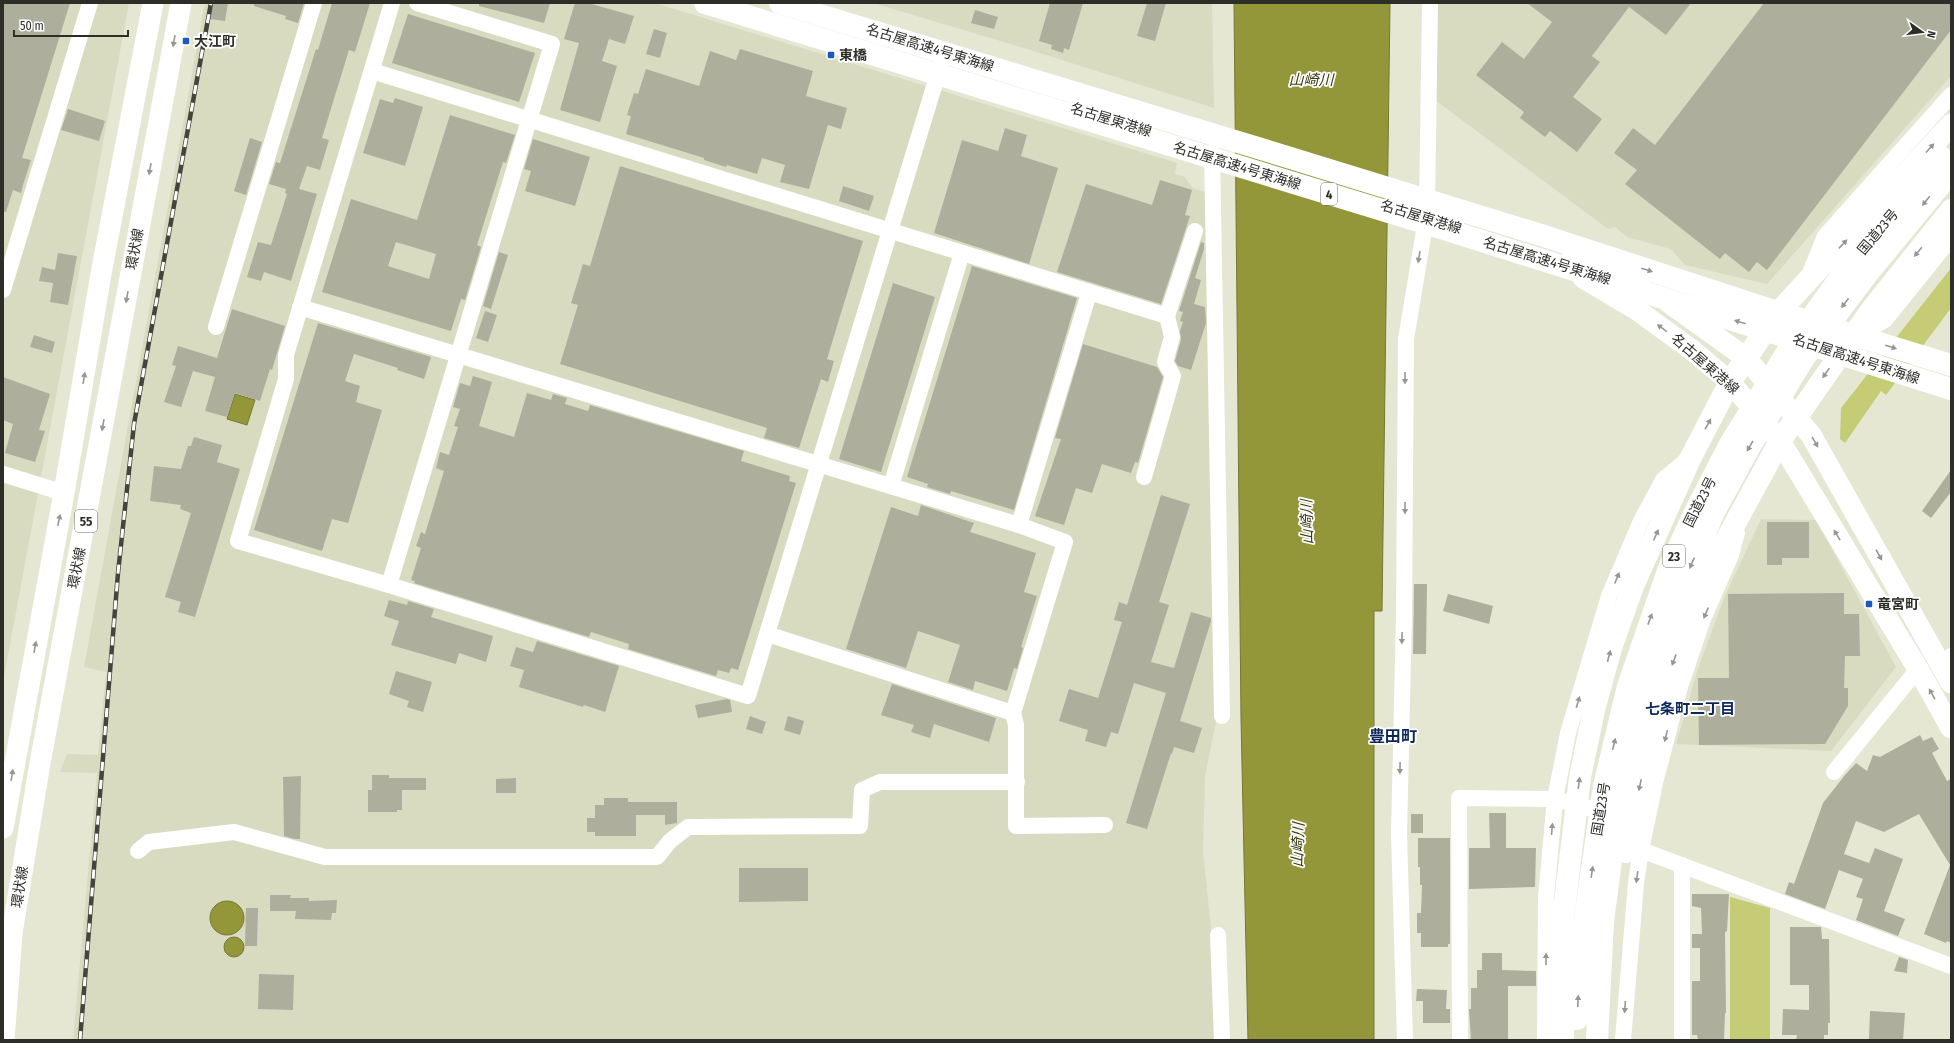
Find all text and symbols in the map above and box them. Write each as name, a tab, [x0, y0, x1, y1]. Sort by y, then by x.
scale bar	[14, 12, 128, 38]
north arrow	[1902, 12, 1942, 52]
text: 50 m	[20, 19, 44, 33]
street label: 名古屋高速4号東海線	[864, 20, 996, 76]
text: N	[1924, 30, 1938, 39]
place label: 大江町	[194, 33, 236, 50]
one-way arrow	[171, 35, 177, 48]
marker: 大江町	[181, 36, 191, 46]
place label: 東橋	[839, 47, 867, 64]
marker: 東橋	[826, 50, 836, 60]
water label: 山崎川	[1288, 71, 1335, 89]
street label: 名古屋東港線	[1068, 100, 1154, 140]
street label: 名古屋高速4号東海線	[1171, 138, 1303, 194]
one-way arrow	[1925, 143, 1935, 153]
one-way arrow	[147, 163, 153, 175]
road number: 4	[1321, 183, 1337, 205]
one-way arrow	[1921, 196, 1930, 207]
street label: 名古屋東港線	[1378, 197, 1464, 237]
street label: 国道23号	[1854, 206, 1902, 258]
street label: 環状線	[123, 227, 147, 271]
street label: 名古屋高速4号東海線	[1481, 233, 1613, 289]
one-way arrow	[1838, 239, 1847, 249]
one-way arrow	[1913, 246, 1922, 257]
one-way arrow	[1416, 251, 1422, 263]
one-way arrow	[1641, 267, 1653, 273]
one-way arrow	[123, 291, 129, 303]
one-way arrow	[1841, 298, 1849, 309]
one-way arrow	[1734, 319, 1746, 325]
one-way arrow	[1656, 323, 1667, 332]
street label: 名古屋東港線	[1668, 330, 1742, 398]
street label: 名古屋高速4号東海線	[1790, 330, 1922, 388]
one-way arrow	[1885, 344, 1897, 350]
one-way arrow	[1823, 368, 1830, 379]
one-way arrow	[81, 372, 87, 384]
one-way arrow	[1402, 372, 1408, 385]
one-way arrow	[1705, 418, 1712, 430]
one-way arrow	[100, 419, 106, 431]
one-way arrow	[1812, 436, 1819, 448]
one-way arrow	[1746, 441, 1753, 452]
street label: 国道23号	[1680, 474, 1720, 530]
water label: 山崎川	[1298, 497, 1316, 545]
one-way arrow	[1402, 502, 1408, 515]
road number: 55	[75, 510, 97, 532]
one-way arrow	[56, 513, 62, 526]
one-way arrow	[1833, 529, 1840, 541]
one-way arrow	[1653, 530, 1659, 541]
road number: 23	[1663, 545, 1685, 567]
street label: 環状線	[65, 546, 89, 590]
one-way arrow	[1876, 549, 1883, 561]
one-way arrow	[1689, 557, 1695, 568]
one-way arrow	[1614, 572, 1620, 584]
place label: 竜宮町	[1877, 596, 1919, 613]
marker: 竜宮町	[1864, 599, 1874, 609]
one-way arrow	[1703, 607, 1709, 618]
one-way arrow	[1647, 613, 1653, 625]
one-way arrow	[1399, 632, 1406, 644]
one-way arrow	[32, 641, 38, 654]
one-way arrow	[1606, 650, 1612, 662]
one-way arrow	[1671, 654, 1677, 666]
one-way arrow	[1929, 688, 1935, 700]
one-way arrow	[1575, 696, 1581, 708]
district label: 七条町二丁目	[1645, 700, 1735, 718]
district label: 豊田町	[1369, 727, 1417, 746]
one-way arrow	[1663, 730, 1669, 743]
one-way arrow	[1611, 738, 1617, 750]
one-way arrow	[1397, 762, 1403, 775]
one-way arrow	[9, 769, 15, 781]
one-way arrow	[1576, 777, 1582, 789]
one-way arrow	[1636, 779, 1642, 791]
street label: 国道23号	[1588, 781, 1614, 837]
water label: 山崎川	[1288, 820, 1308, 868]
one-way arrow	[1549, 823, 1556, 835]
street label: 環状線	[8, 865, 32, 909]
one-way arrow	[1589, 866, 1595, 878]
one-way arrow	[1634, 871, 1640, 883]
one-way arrow	[1543, 952, 1549, 965]
one-way arrow	[1574, 995, 1581, 1007]
one-way arrow	[1622, 1001, 1629, 1013]

